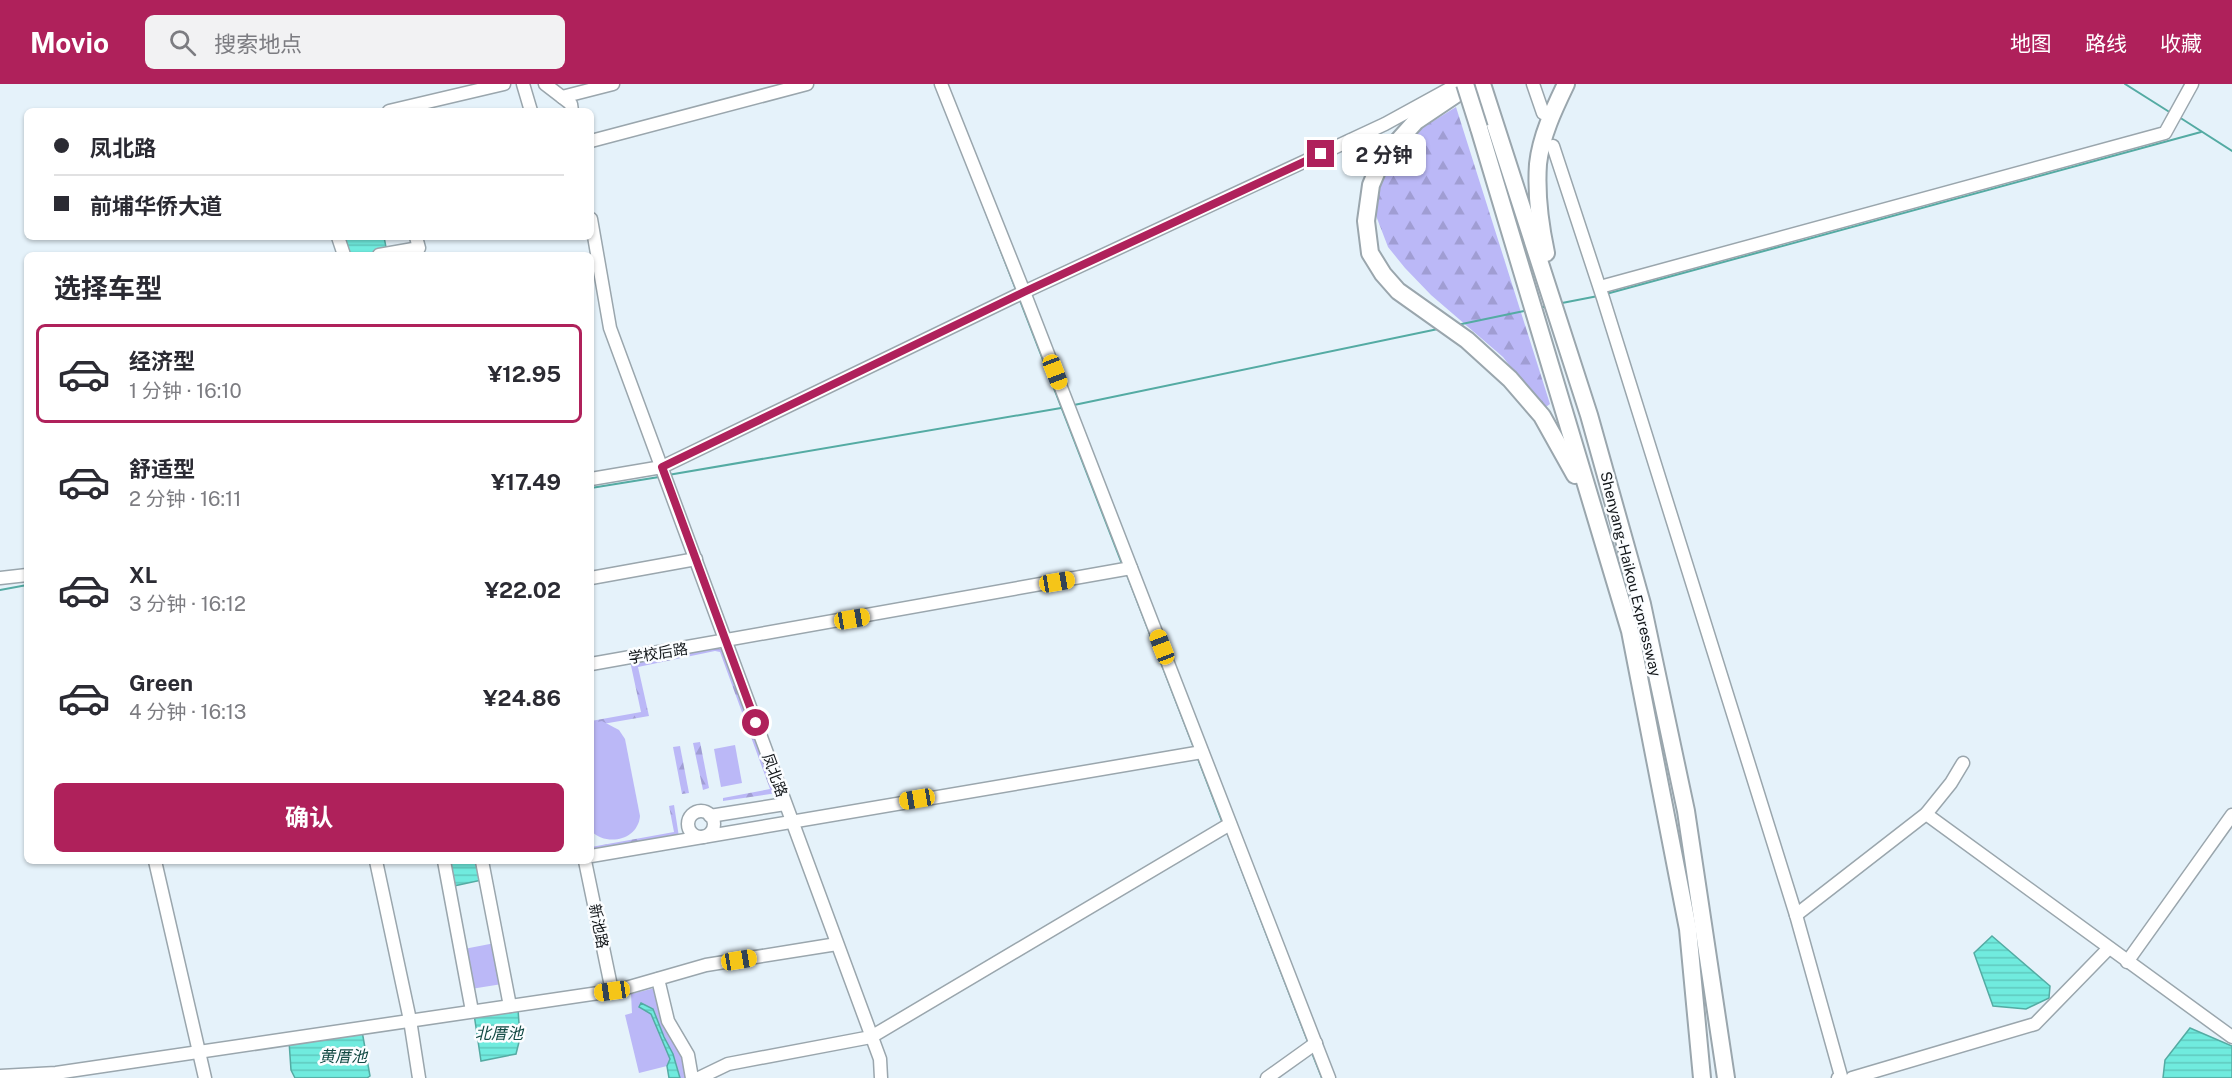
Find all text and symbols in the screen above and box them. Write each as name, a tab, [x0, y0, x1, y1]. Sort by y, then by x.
search box	[145, 15, 565, 69]
text: Movio	[30, 26, 109, 59]
icon: search	[166, 26, 199, 59]
text: 搜索地点	[214, 31, 302, 57]
text: 地图	[2010, 31, 2052, 56]
text: 路线	[2085, 31, 2127, 56]
text: 收藏	[2160, 31, 2202, 56]
callout: 2 分钟	[1342, 133, 1426, 175]
text: 凤北路	[90, 135, 156, 161]
route end	[1307, 140, 1334, 167]
text: 2 分钟	[1355, 143, 1413, 167]
text: 前埔华侨大道	[90, 193, 222, 219]
text: 选择车型	[54, 272, 162, 304]
icon: car	[57, 347, 111, 401]
text: 经济型	[129, 348, 195, 374]
car	[1040, 352, 1070, 392]
text: ¥12.95	[488, 361, 561, 387]
text: 1 分钟 · 16:10	[129, 379, 242, 403]
icon: car	[57, 455, 111, 509]
text: 舒适型	[129, 456, 195, 482]
text: ¥17.49	[491, 469, 561, 495]
street label: Shenyang-Haikou Expressway	[1597, 470, 1665, 678]
text: 2 分钟 · 16:11	[129, 487, 241, 511]
text: XL	[129, 562, 157, 588]
icon: car	[57, 563, 111, 617]
car	[1038, 570, 1076, 594]
text: ¥22.02	[484, 577, 561, 603]
text: 3 分钟 · 16:12	[129, 592, 246, 616]
car	[833, 607, 871, 631]
car	[1147, 627, 1177, 667]
street label: 学校后路	[627, 640, 689, 666]
text: Green	[129, 670, 193, 696]
icon: car	[57, 671, 111, 725]
text: ¥24.86	[483, 685, 561, 711]
text: 4 分钟 · 16:13	[129, 700, 246, 724]
route start	[742, 709, 769, 736]
street label: 凤北路	[759, 751, 791, 799]
button: 确认	[54, 783, 564, 852]
car	[898, 787, 936, 811]
street label: 新池路	[586, 902, 612, 950]
car	[720, 948, 758, 972]
car	[593, 980, 631, 1002]
water label: 北厝池	[475, 1024, 525, 1043]
water label: 黄厝池	[319, 1047, 369, 1066]

